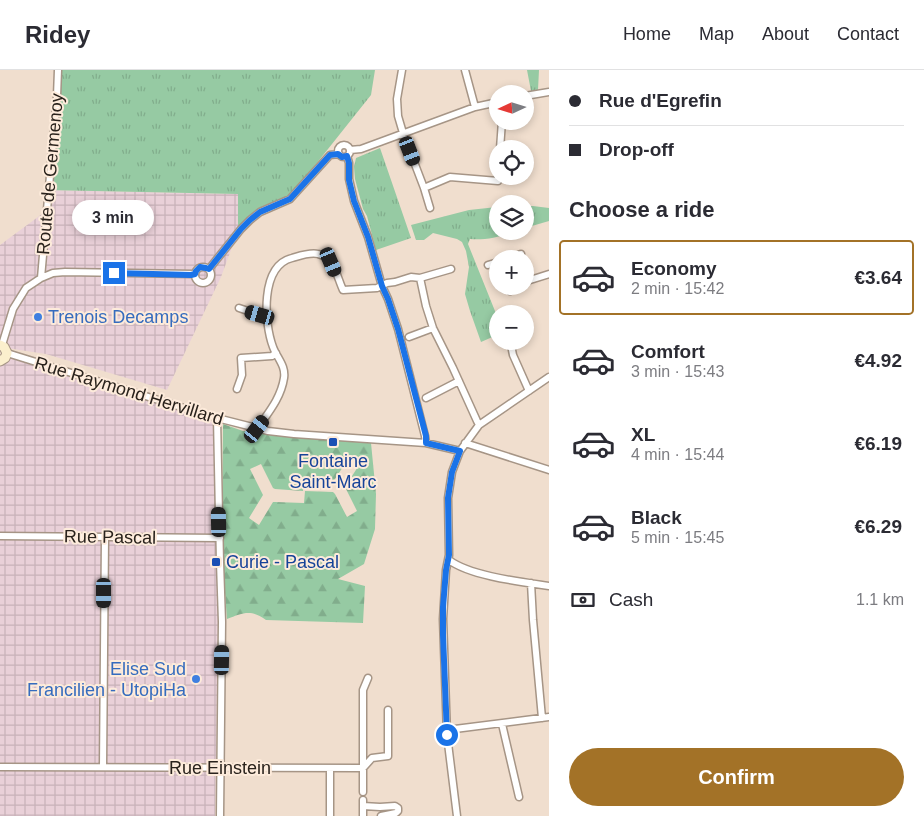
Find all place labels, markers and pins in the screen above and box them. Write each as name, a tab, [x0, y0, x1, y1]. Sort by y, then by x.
place label: Trenois Decamps	[48, 307, 188, 327]
marker: Trenois Decamps	[32, 311, 44, 323]
marker: Fontaine Saint-Marc	[327, 436, 339, 448]
place label: Fontaine Saint-Marc	[289, 451, 377, 492]
place label: Curie - Pascal	[226, 552, 339, 572]
marker: Curie - Pascal	[210, 556, 222, 568]
place label: Elise Sud Francilien - UtopiHa	[27, 659, 187, 700]
marker: Elise Sud Francilien - UtopiHa	[190, 673, 202, 685]

